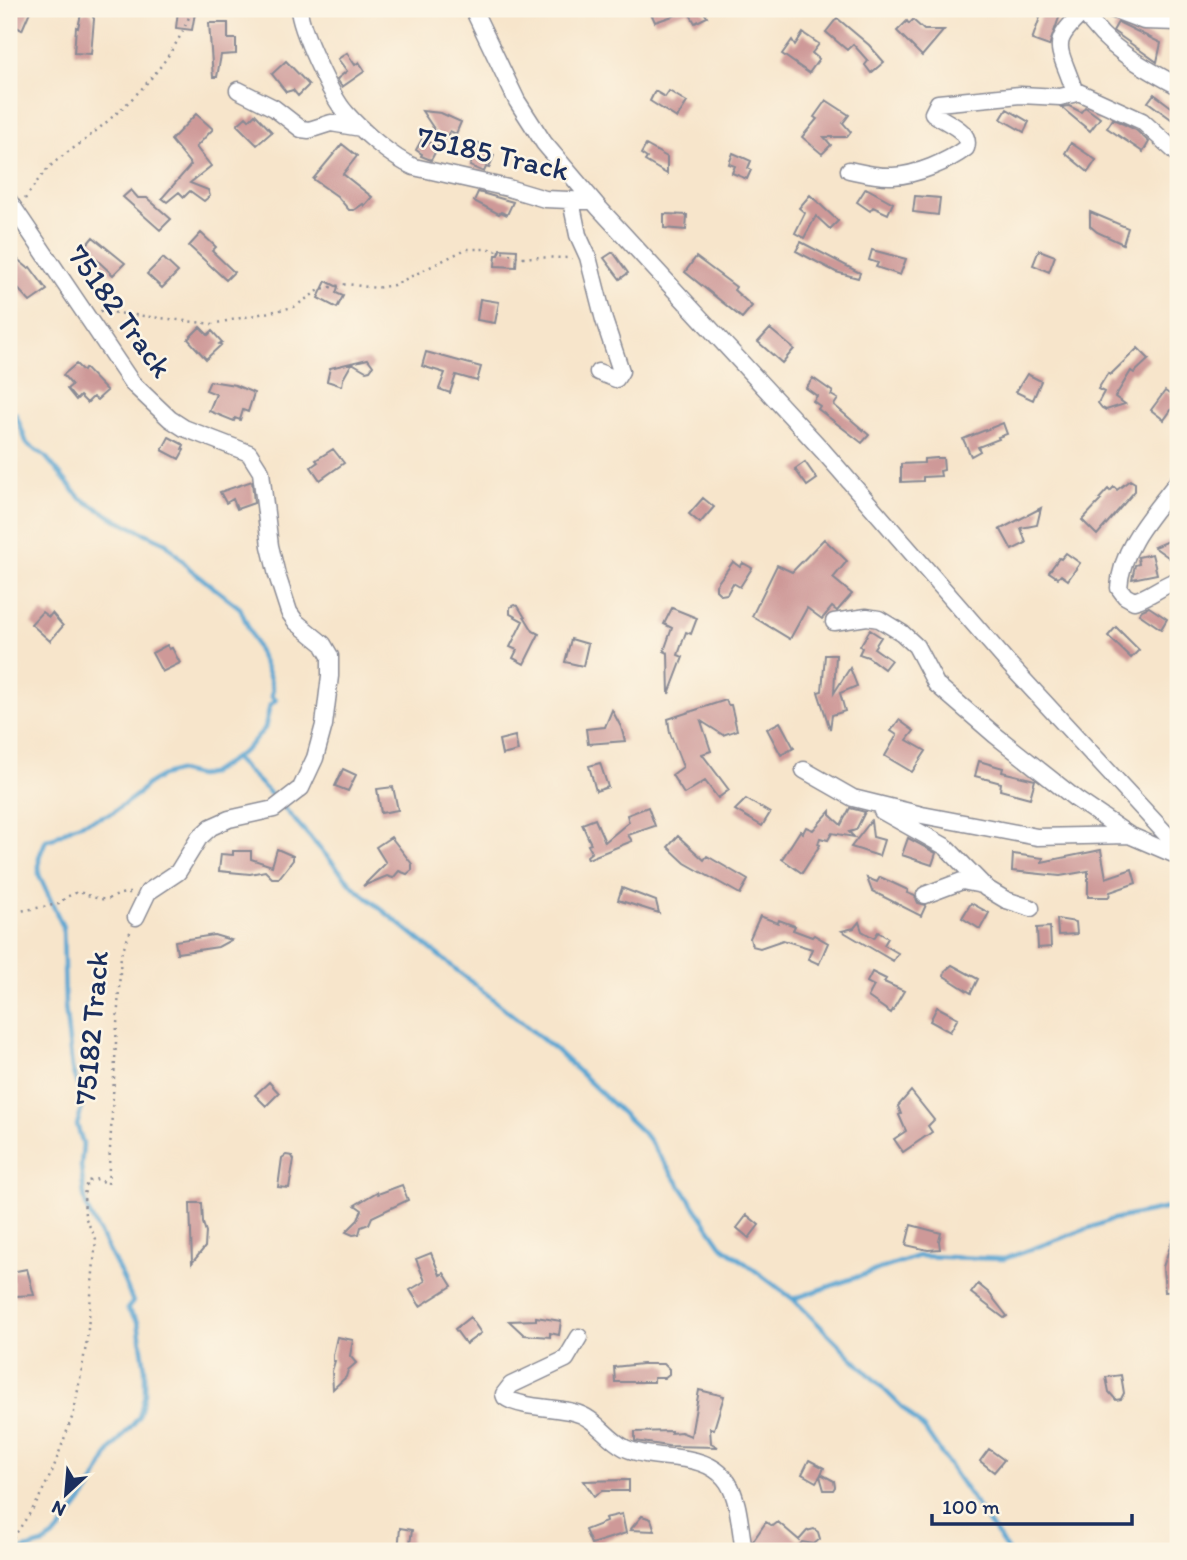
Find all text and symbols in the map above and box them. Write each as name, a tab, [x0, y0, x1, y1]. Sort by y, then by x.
street label: 75185 Track	[413, 118, 573, 189]
street label: 75182 Track	[60, 237, 181, 385]
street label: 75182 Track	[66, 949, 116, 1107]
north arrow	[32, 1458, 102, 1528]
scale bar	[932, 1483, 1131, 1527]
text: 100 m	[942, 1494, 1000, 1519]
text: N	[48, 1496, 70, 1522]

